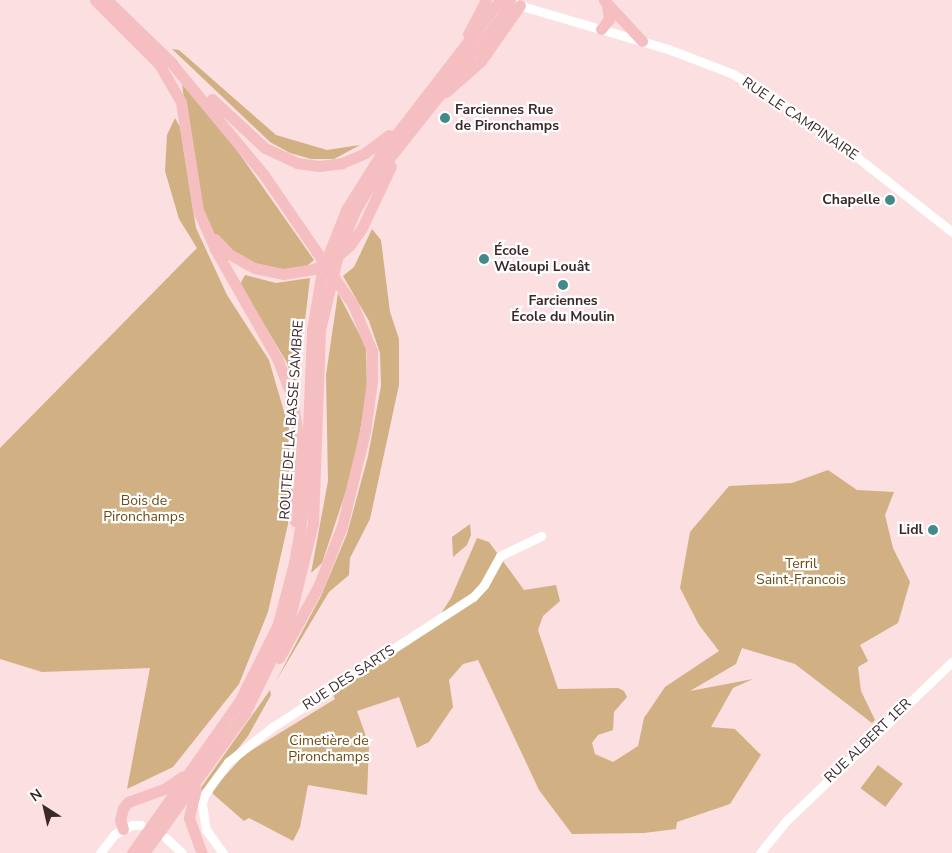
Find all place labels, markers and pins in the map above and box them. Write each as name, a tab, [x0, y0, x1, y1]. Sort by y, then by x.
place label: Farciennes Rue de Pironchamps	[455, 102, 559, 134]
marker: Farciennes Rue de Pironchamps	[439, 112, 451, 124]
place label: Chapelle	[822, 192, 880, 208]
marker: Chapelle	[884, 194, 896, 206]
place label: École Waloupi Louât	[494, 243, 590, 276]
marker: École Waloupi Louât	[478, 253, 490, 265]
marker: Farciennes École du Moulin	[557, 279, 569, 291]
place label: Farciennes École du Moulin	[511, 293, 615, 326]
place label: Lidl	[899, 522, 923, 538]
marker: Lidl	[927, 524, 939, 536]

